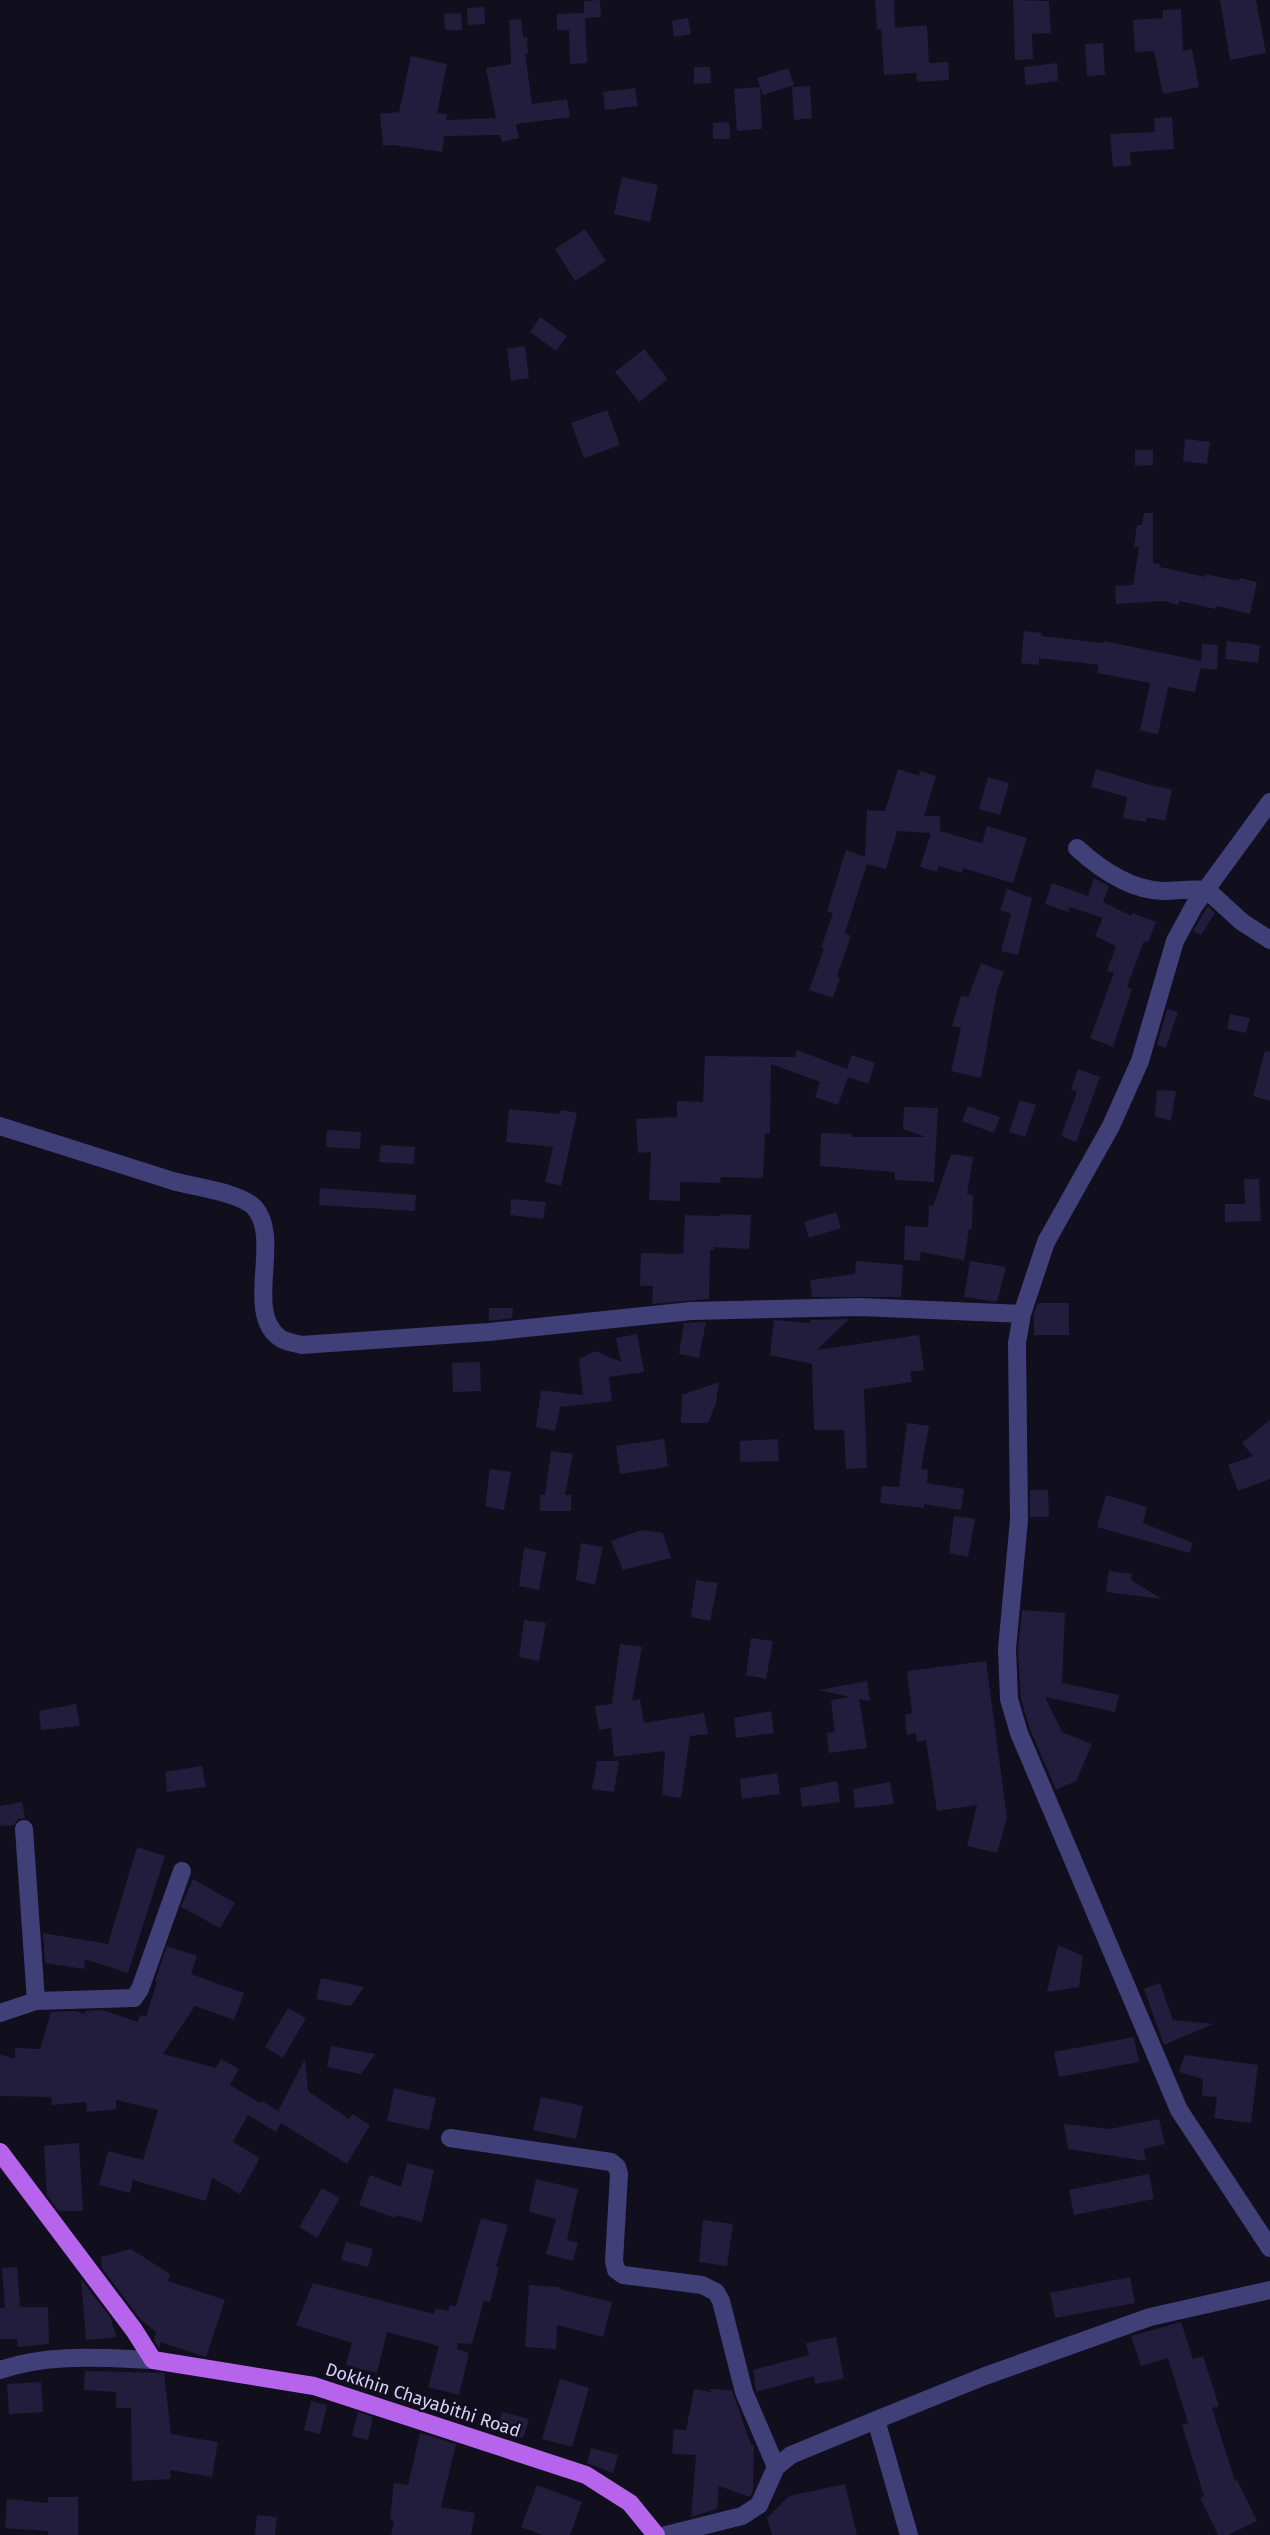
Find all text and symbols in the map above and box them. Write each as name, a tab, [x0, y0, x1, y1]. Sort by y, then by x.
street label: Dokkhin Chayabithi Road	[323, 2358, 523, 2442]

